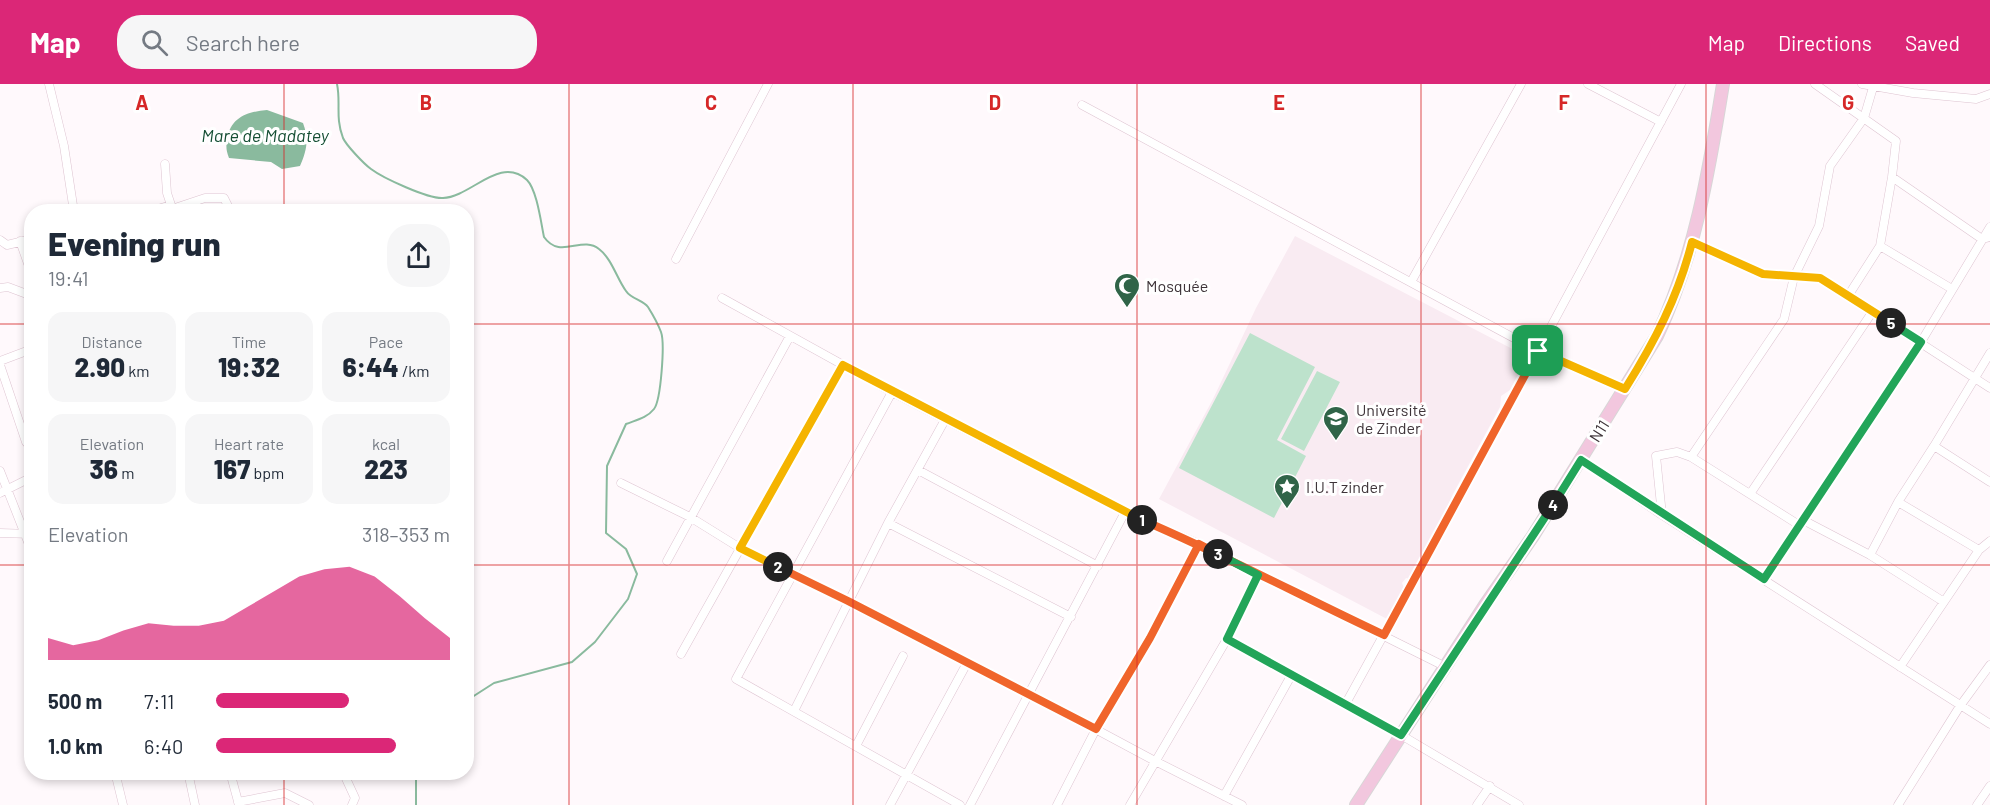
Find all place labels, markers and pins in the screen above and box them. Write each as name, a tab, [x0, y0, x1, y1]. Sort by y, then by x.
mosque icon: Mosquée	[1112, 271, 1142, 309]
place label: Mosquée	[1146, 276, 1208, 295]
pin: 5	[1876, 308, 1906, 338]
pin	[1512, 325, 1563, 376]
place label: Université de Zinder	[1356, 400, 1427, 437]
school or university icon: Université de Zinder	[1321, 404, 1351, 442]
place icon: I.U.T zinder	[1272, 472, 1302, 510]
place label: I.U.T zinder	[1306, 477, 1384, 496]
pin: 4	[1538, 490, 1568, 520]
pin: 1	[1127, 505, 1157, 535]
pin: 3	[1203, 539, 1233, 569]
pin: 2	[763, 552, 793, 582]

